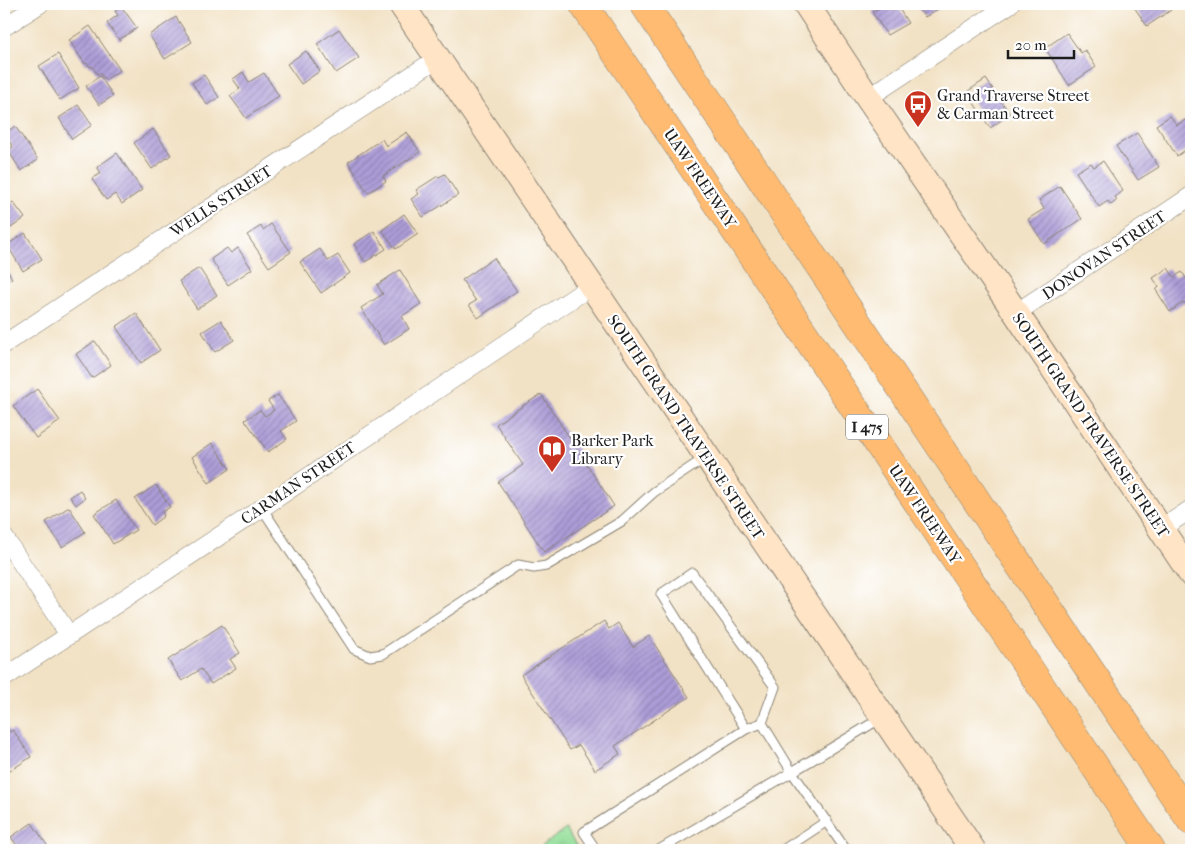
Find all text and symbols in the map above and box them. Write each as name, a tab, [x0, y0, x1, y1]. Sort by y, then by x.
scale bar	[1008, 28, 1074, 60]
text: 20 m	[1015, 36, 1047, 54]
place label: Grand Traverse Street & Carman Street	[937, 86, 1090, 123]
bus stop icon: Grand Traverse Street & Carman Street	[903, 89, 933, 128]
street label: UAW FREEWAY	[660, 125, 741, 232]
street label: WELLS STREET	[166, 161, 276, 241]
street label: DONOVAN STREET	[1038, 206, 1170, 304]
street label: SOUTH GRAND TRAVERSE STREET	[1008, 309, 1174, 541]
street label: SOUTH GRAND TRAVERSE STREET	[603, 311, 769, 543]
road number: I 475	[846, 414, 888, 440]
place label: Barker Park Library	[571, 431, 654, 468]
library icon: Barker Park Library	[537, 434, 567, 473]
street label: CARMAN STREET	[237, 437, 359, 528]
street label: UAW FREEWAY	[885, 461, 966, 568]

